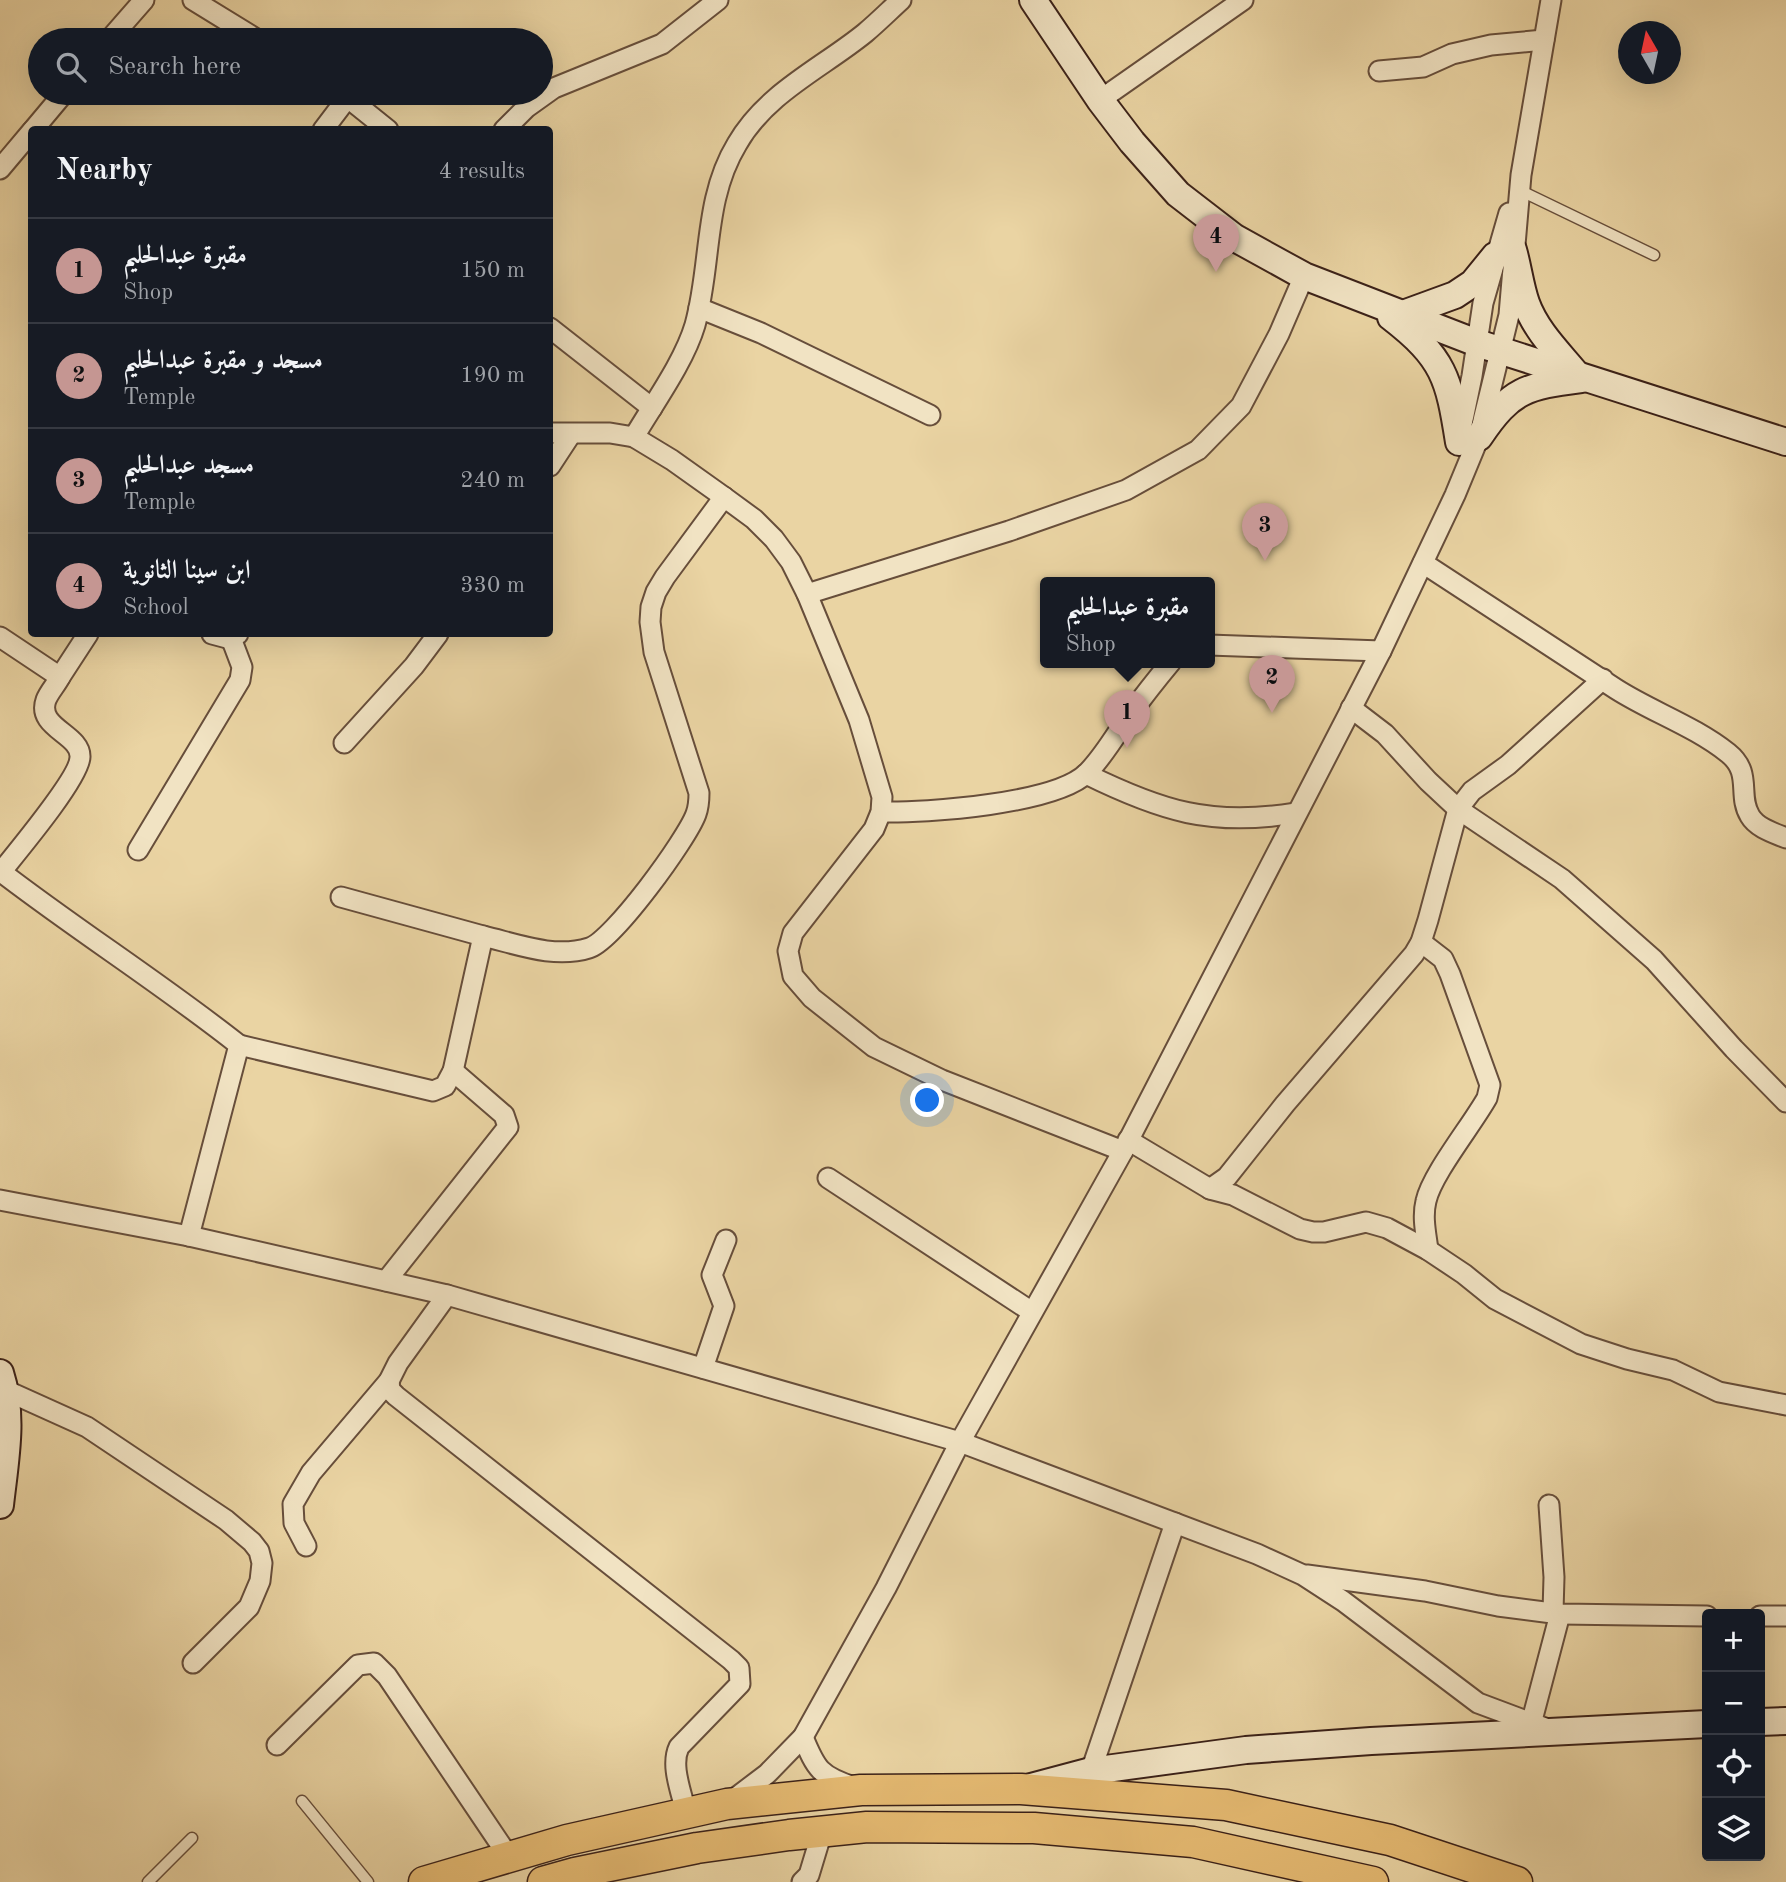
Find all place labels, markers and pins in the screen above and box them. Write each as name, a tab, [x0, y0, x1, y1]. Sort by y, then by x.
pin: 4	[1193, 214, 1239, 272]
pin: 3	[1242, 503, 1288, 561]
pin: 2	[1249, 655, 1295, 713]
pin: 1	[1104, 690, 1150, 748]

